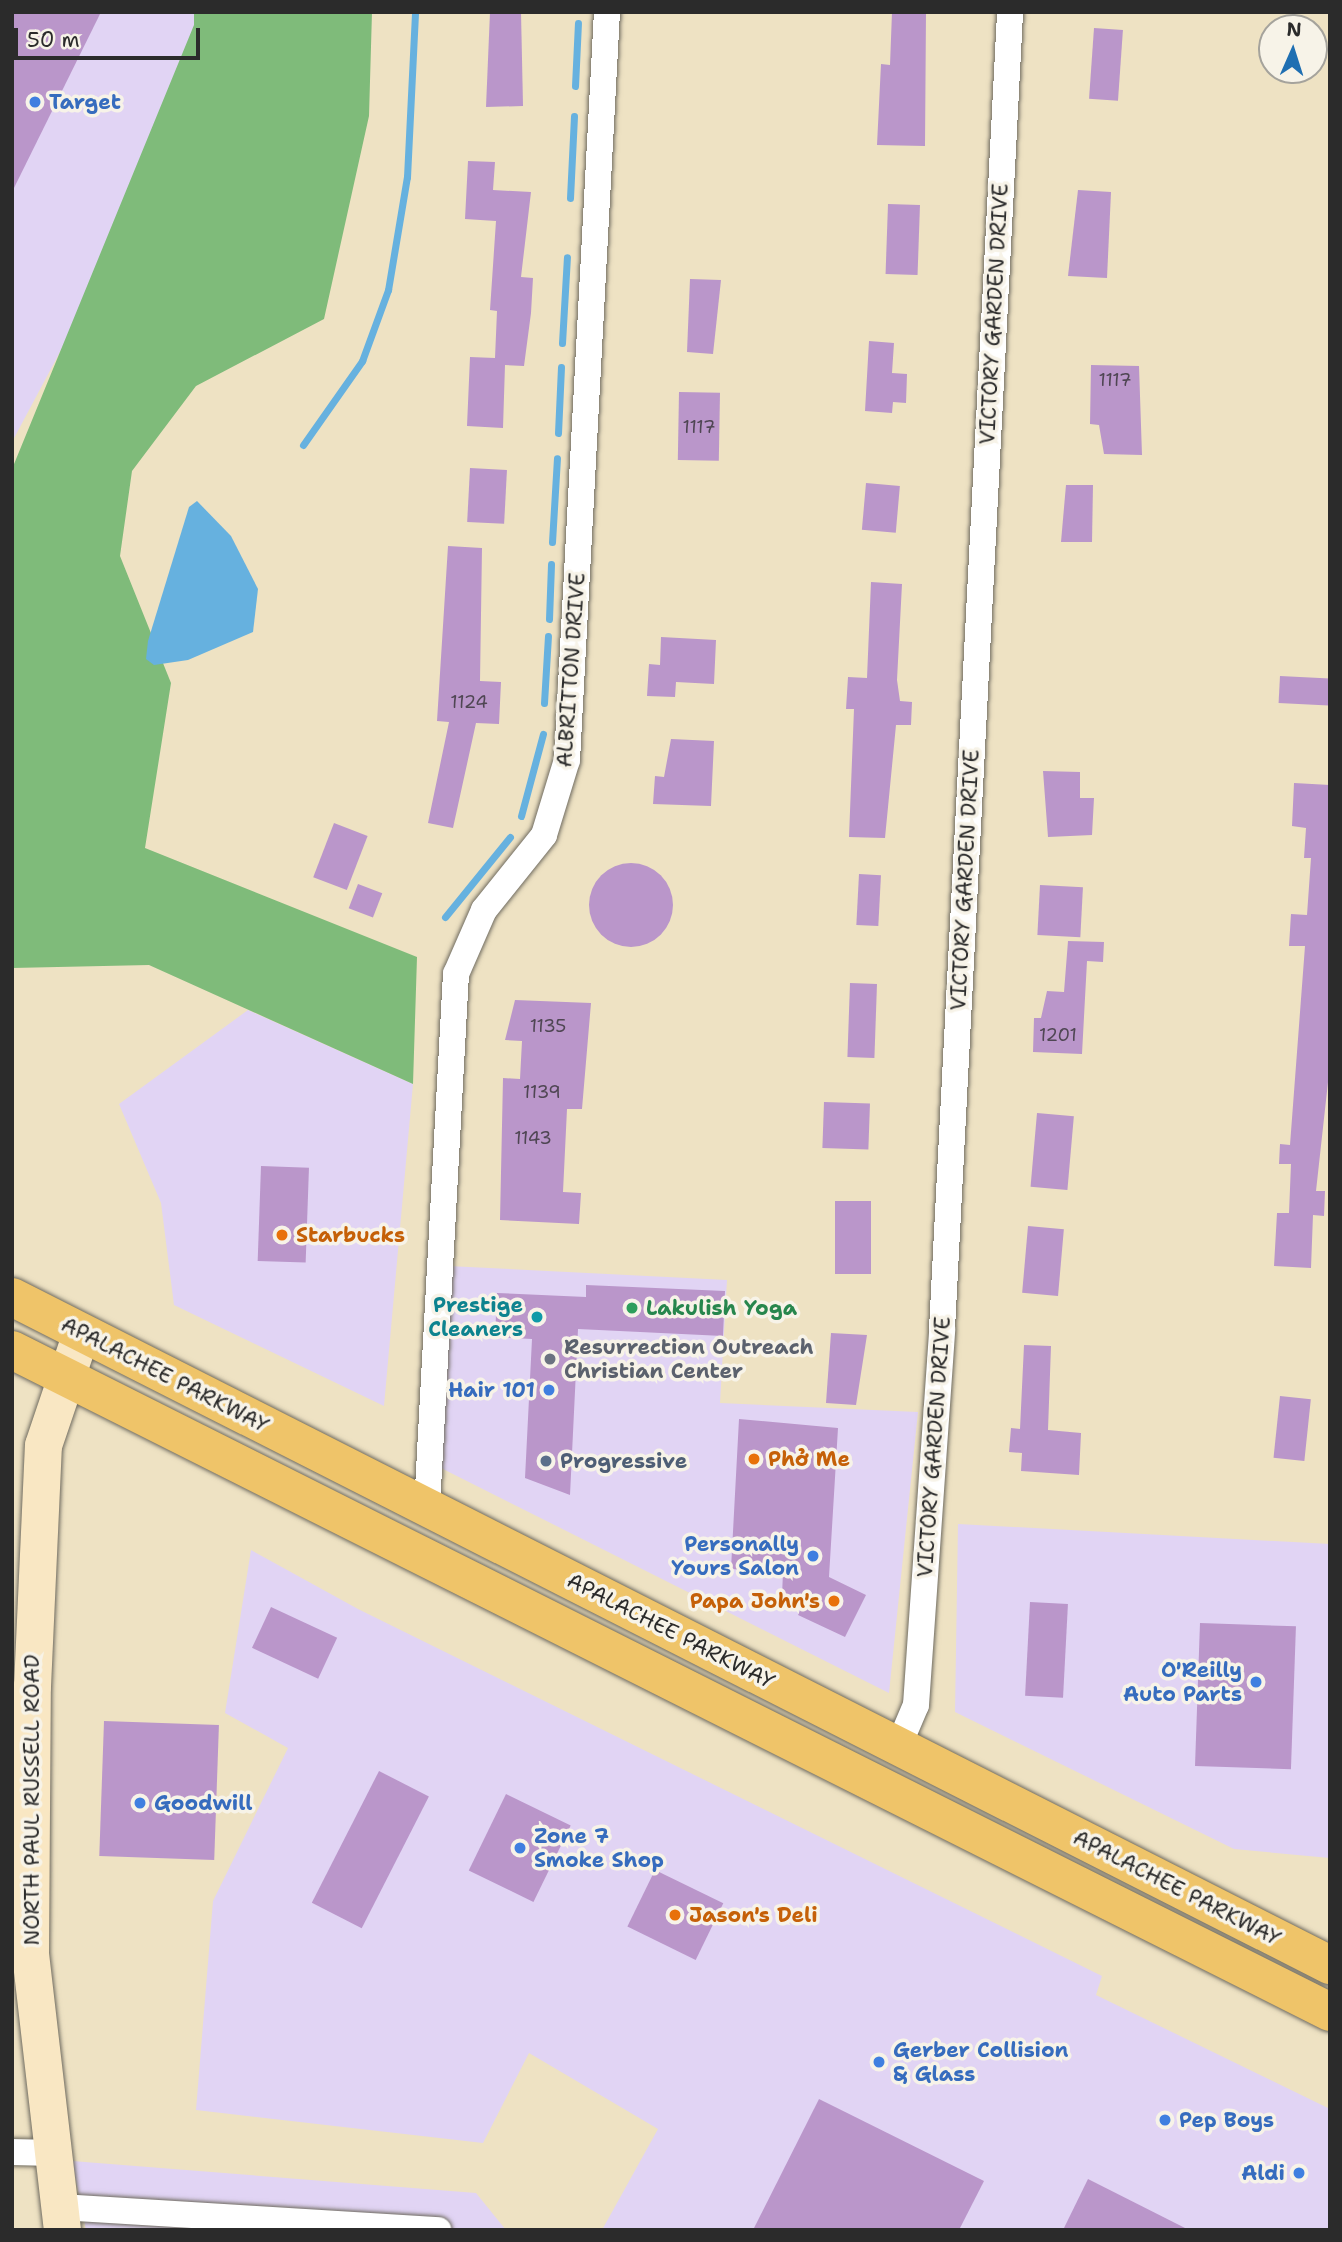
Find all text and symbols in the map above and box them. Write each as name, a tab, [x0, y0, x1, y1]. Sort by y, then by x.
scale bar	[18, 14, 203, 58]
north arrow	[1258, 14, 1328, 84]
text: N	[1286, 17, 1302, 42]
text: 50 m	[27, 26, 80, 54]
place label: Target	[49, 89, 121, 115]
marker: Target	[27, 94, 43, 110]
street label: VICTORY GARDEN DRIVE	[975, 183, 1013, 445]
house number: 1117	[1098, 369, 1132, 391]
house number: 1117	[682, 416, 716, 438]
street label: ALBRITTON DRIVE	[552, 572, 590, 768]
house number: 1124	[450, 691, 488, 713]
street label: VICTORY GARDEN DRIVE	[946, 749, 984, 1011]
house number: 1135	[530, 1015, 566, 1037]
house number: 1201	[1039, 1024, 1077, 1046]
house number: 1139	[523, 1081, 561, 1103]
house number: 1143	[514, 1127, 552, 1149]
place label: Starbucks	[296, 1222, 405, 1248]
marker: Starbucks	[274, 1227, 290, 1243]
place label: Prestige Cleaners	[428, 1292, 523, 1342]
place label: Lakulish Yoga	[646, 1295, 797, 1321]
marker: Lakulish Yoga	[624, 1300, 640, 1316]
marker: Prestige Cleaners	[529, 1309, 545, 1325]
street label: APALACHEE PARKWAY	[57, 1312, 273, 1438]
street label: VICTORY GARDEN DRIVE	[912, 1316, 956, 1578]
place label: Resurrection Outreach Christian Center	[564, 1334, 814, 1384]
marker: Resurrection Outreach Christian Center	[542, 1351, 558, 1367]
place label: Hair 101	[448, 1377, 535, 1403]
marker: Hair 101	[541, 1382, 557, 1398]
place label: Phở Me	[768, 1446, 850, 1472]
place label: Progressive	[560, 1448, 687, 1474]
marker: Phở Me	[746, 1451, 762, 1467]
marker: Progressive	[538, 1453, 554, 1469]
place label: Personally Yours Salon	[671, 1531, 799, 1581]
marker: Personally Yours Salon	[805, 1548, 821, 1564]
street label: APALACHEE PARKWAY	[563, 1568, 779, 1694]
place label: Papa John's	[690, 1588, 820, 1614]
marker: Papa John's	[826, 1593, 842, 1609]
street label: NORTH PAUL RUSSELL ROAD	[19, 1654, 45, 1946]
place label: O'Reilly Auto Parts	[1123, 1657, 1242, 1707]
marker: O'Reilly Auto Parts	[1248, 1674, 1264, 1690]
place label: Goodwill	[154, 1790, 253, 1816]
marker: Goodwill	[132, 1795, 148, 1811]
place label: Zone 7 Smoke Shop	[534, 1823, 664, 1873]
street label: APALACHEE PARKWAY	[1069, 1825, 1285, 1951]
marker: Zone 7 Smoke Shop	[512, 1840, 528, 1856]
place label: Jason's Deli	[689, 1902, 818, 1928]
marker: Jason's Deli	[667, 1907, 683, 1923]
place label: Gerber Collision & Glass	[893, 2037, 1069, 2087]
marker: Gerber Collision & Glass	[871, 2054, 887, 2070]
place label: Pep Boys	[1179, 2107, 1274, 2133]
marker: Pep Boys	[1157, 2112, 1173, 2128]
place label: Aldi	[1241, 2160, 1285, 2186]
marker: Aldi	[1291, 2165, 1307, 2181]

